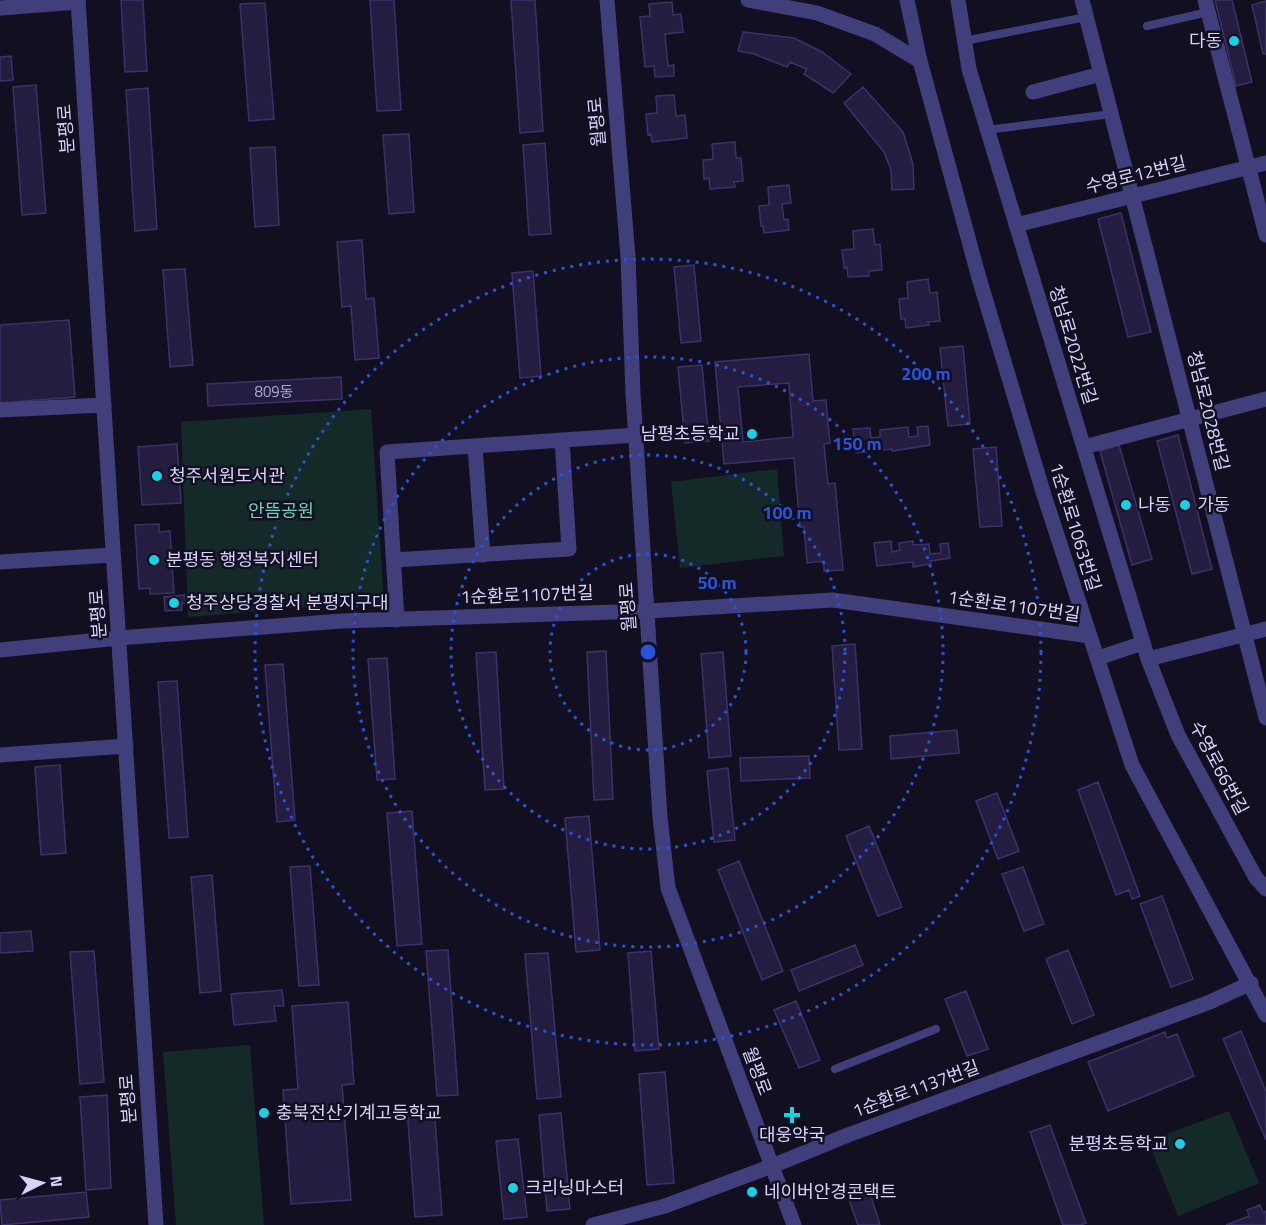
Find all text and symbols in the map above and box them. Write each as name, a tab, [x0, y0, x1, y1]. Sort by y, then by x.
place label: 다동	[1189, 27, 1222, 54]
marker: 다동	[1227, 34, 1241, 48]
street label: 월평로	[581, 96, 612, 148]
street label: 분평로	[50, 103, 81, 155]
street label: 수영로12번길	[1083, 149, 1189, 200]
street label: 청남로2022번길	[1043, 282, 1104, 408]
street label: 청남로2028번길	[1180, 348, 1236, 474]
text: 200 m	[901, 360, 951, 387]
house number: 809동	[254, 380, 294, 403]
place label: 남평초등학교	[641, 420, 740, 447]
marker: 남평초등학교	[745, 427, 759, 441]
text: 150 m	[832, 430, 882, 457]
street label: 1순환로1063번길	[1043, 459, 1108, 594]
place label: 청주서원도서관	[169, 462, 285, 489]
marker: 청주서원도서관	[150, 469, 164, 483]
place label: 나동	[1138, 491, 1171, 518]
place label: 가동	[1197, 491, 1230, 518]
park label: 안뜸공원	[248, 497, 314, 524]
marker: 나동	[1119, 498, 1133, 512]
marker: 가동	[1178, 498, 1192, 512]
text: 100 m	[762, 499, 812, 526]
place label: 분평동 행정복지센터	[166, 546, 319, 573]
marker: 분평동 행정복지센터	[147, 553, 161, 567]
text: 50 m	[697, 569, 737, 596]
street label: 1순환로1107번길	[460, 579, 594, 610]
street label: 월평로	[612, 581, 643, 633]
street label: 1순환로1107번길	[946, 583, 1082, 628]
street label: 분평로	[82, 588, 113, 640]
place label: 청주상당경찰서 분평지구대	[186, 589, 389, 616]
marker: 청주상당경찰서 분평지구대	[167, 596, 181, 610]
centre of rings	[638, 642, 658, 662]
street label: 수영로66번길	[1183, 716, 1256, 820]
street label: 월평로	[736, 1043, 779, 1099]
street label: 1순환로1137번길	[849, 1053, 983, 1124]
street label: 분평로	[112, 1073, 143, 1125]
place label: 충북전산기계고등학교	[276, 1099, 442, 1126]
marker: 충북전산기계고등학교	[257, 1106, 271, 1120]
marker: 대웅약국	[785, 1108, 799, 1122]
place label: 대웅약국	[759, 1121, 825, 1148]
place label: 분평초등학교	[1069, 1130, 1168, 1157]
marker: 분평초등학교	[1173, 1137, 1187, 1151]
north arrow	[12, 1153, 72, 1213]
place label: 크리닝마스터	[525, 1174, 624, 1201]
text: N	[44, 1175, 69, 1188]
place label: 네이버안경콘택트	[764, 1178, 896, 1205]
marker: 크리닝마스터	[506, 1181, 520, 1195]
marker: 네이버안경콘택트	[745, 1185, 759, 1199]

